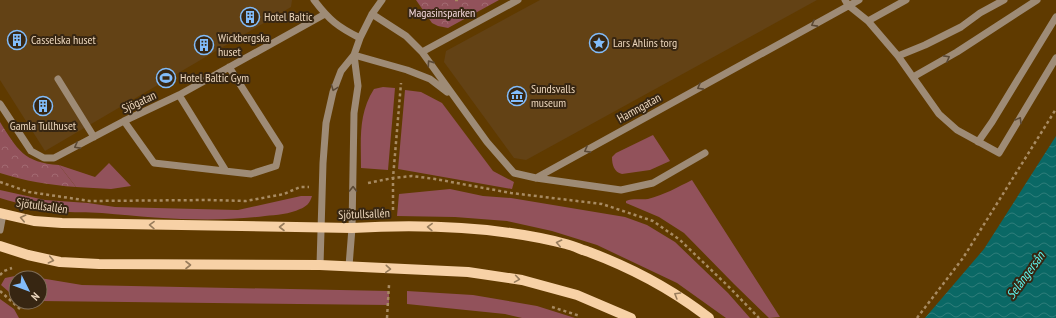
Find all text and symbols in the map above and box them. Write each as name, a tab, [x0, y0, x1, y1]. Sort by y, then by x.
park label: Magasinsparken	[409, 5, 475, 20]
building icon: Hotel Baltic	[239, 6, 261, 28]
place label: Hotel Baltic	[264, 9, 313, 24]
one-way arrow	[811, 19, 818, 27]
building icon: Casselska huset	[6, 29, 28, 51]
place label: Wickbergska huset	[218, 30, 270, 59]
place label: Casselska huset	[31, 32, 97, 47]
place icon: Lars Ahlins torg	[588, 32, 610, 54]
building icon: Wickbergska huset	[193, 34, 215, 56]
place label: Lars Ahlins torg	[613, 35, 677, 50]
one-way arrow	[943, 55, 950, 63]
one-way arrow	[428, 61, 435, 68]
sports icon: Hotel Baltic Gym	[155, 67, 177, 89]
place label: Hotel Baltic Gym	[180, 70, 249, 85]
place label: Sundsvalls museum	[531, 81, 575, 110]
one-way arrow	[697, 82, 705, 89]
one-way arrow	[331, 85, 339, 92]
museum icon: Sundsvalls museum	[506, 85, 528, 107]
street label: Sjögatan	[119, 87, 158, 116]
street label: Hamngatan	[614, 89, 663, 126]
building icon: Gamla Tullhuset	[32, 95, 54, 117]
one-way arrow	[1014, 117, 1022, 124]
place label: Gamla Tullhuset	[10, 118, 77, 133]
one-way arrow	[74, 141, 81, 149]
one-way arrow	[584, 145, 591, 152]
one-way arrow	[348, 186, 357, 192]
street label: Sjötullsallén	[15, 194, 69, 217]
street label: Sjötullsallén	[338, 205, 390, 222]
one-way arrow	[20, 215, 26, 223]
one-way arrow	[149, 221, 155, 229]
one-way arrow	[279, 223, 285, 231]
one-way arrow	[427, 223, 433, 231]
one-way arrow	[556, 239, 562, 247]
water label: Selångersån	[1002, 247, 1049, 302]
one-way arrow	[48, 255, 54, 264]
one-way arrow	[185, 261, 191, 269]
one-way arrow	[385, 264, 391, 273]
north arrow	[8, 270, 48, 310]
one-way arrow	[514, 274, 520, 283]
text: N	[28, 290, 43, 304]
one-way arrow	[674, 293, 681, 300]

